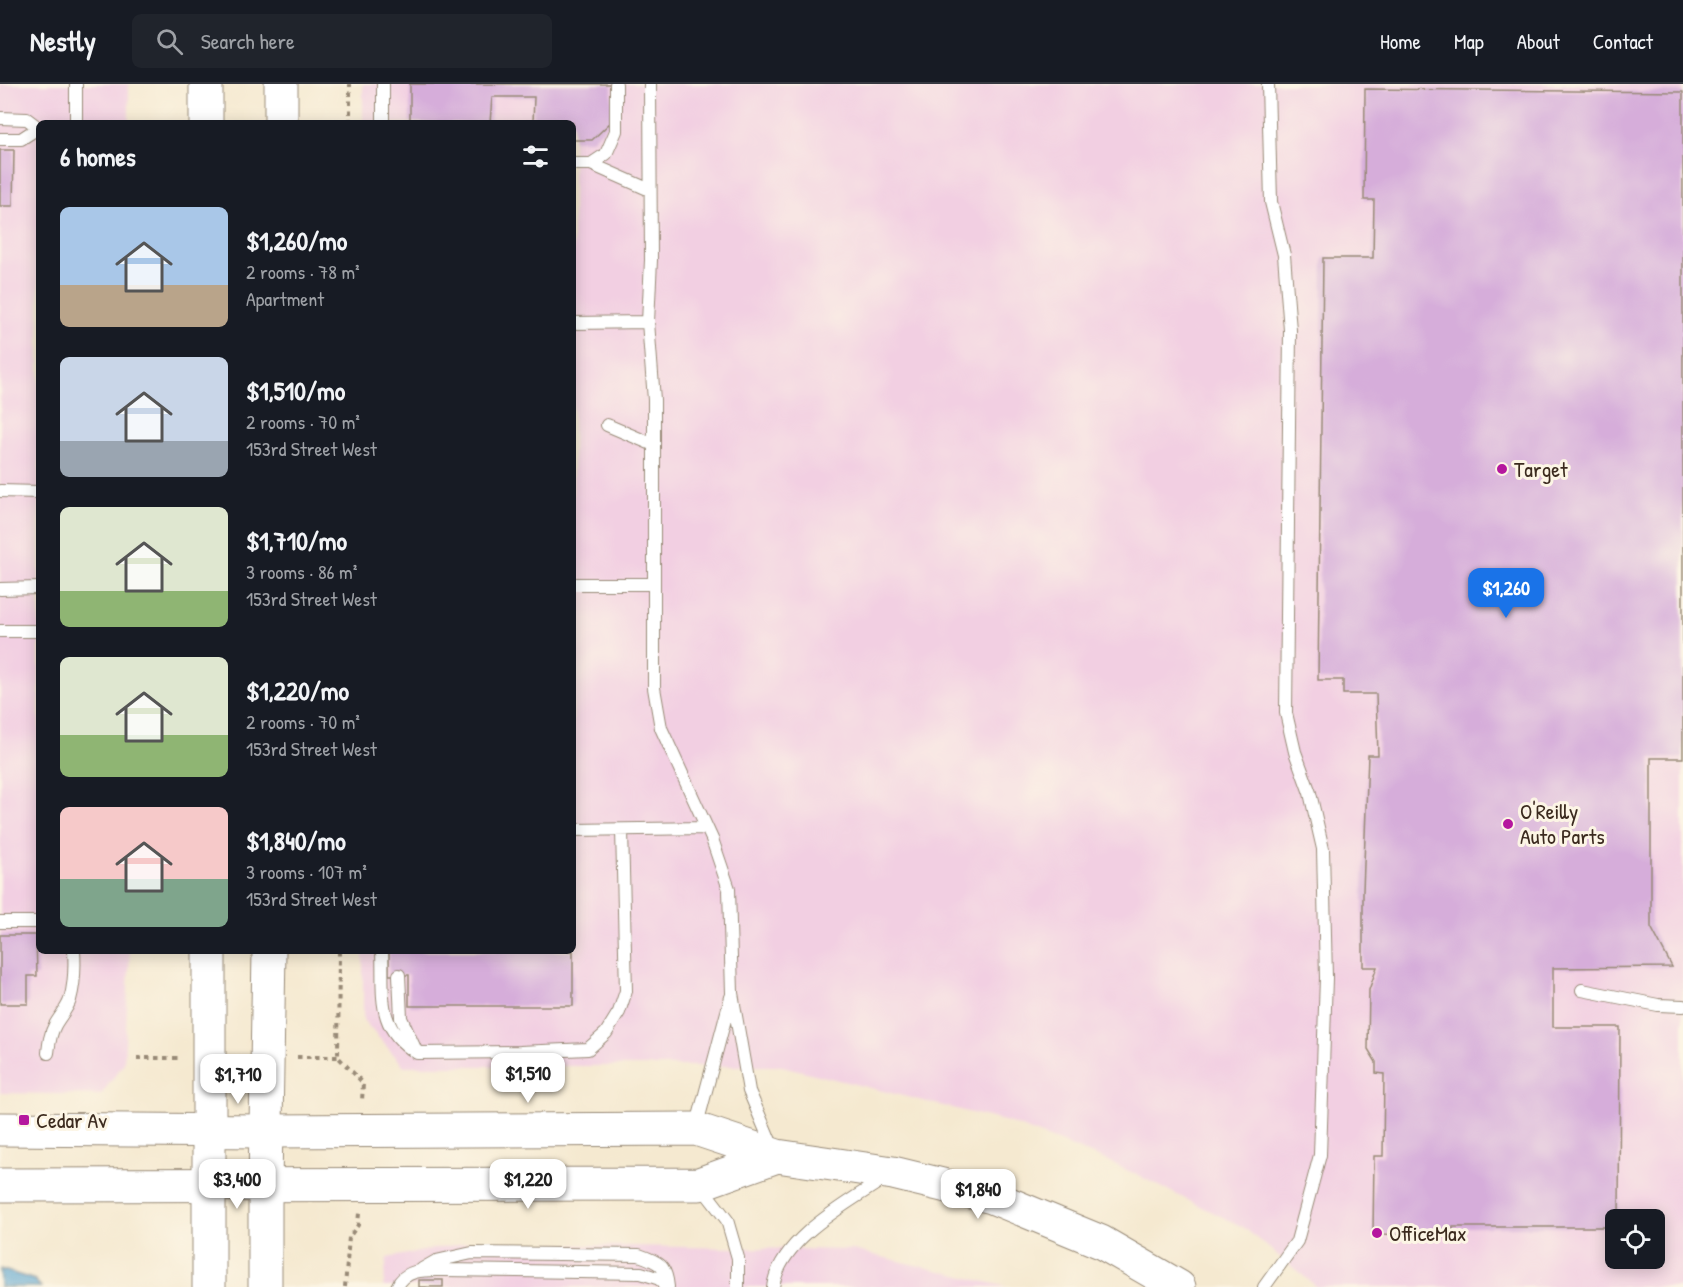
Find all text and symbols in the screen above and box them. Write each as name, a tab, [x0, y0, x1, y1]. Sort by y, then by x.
search box	[132, 14, 552, 68]
text: Nestly	[30, 22, 96, 60]
icon: search	[153, 25, 186, 58]
text: Search here	[201, 26, 295, 56]
text: Home	[1380, 27, 1421, 56]
text: Map	[1454, 27, 1484, 56]
text: About	[1517, 27, 1560, 56]
text: Contact	[1593, 27, 1653, 56]
text: 6 homes	[60, 139, 136, 174]
icon: filters	[519, 140, 552, 173]
text: $1,260/mo	[246, 223, 347, 258]
icon: home	[108, 231, 180, 303]
text: 2 rooms · 78 m²	[246, 258, 360, 285]
text: Apartment	[246, 285, 324, 312]
text: $1,510/mo	[246, 373, 345, 408]
icon: home	[108, 381, 180, 453]
text: 2 rooms · 70 m²	[246, 408, 360, 435]
text: 153rd Street West	[246, 435, 377, 462]
place label: Target	[1514, 454, 1568, 484]
marker: Target	[1495, 462, 1509, 476]
text: $1,710/mo	[246, 523, 347, 558]
icon: home	[108, 531, 180, 603]
text: 3 rooms · 86 m²	[246, 558, 357, 585]
pin: $1,260	[1457, 568, 1555, 619]
text: $1,260	[1482, 574, 1530, 601]
text: 153rd Street West	[246, 585, 377, 612]
text: $1,220/mo	[246, 673, 349, 708]
icon: home	[108, 681, 180, 753]
text: 2 rooms · 70 m²	[246, 708, 360, 735]
text: 153rd Street West	[246, 735, 377, 762]
place label: O'Reilly Auto Parts	[1520, 796, 1605, 851]
marker: O'Reilly Auto Parts	[1501, 817, 1515, 831]
text: $1,840/mo	[246, 823, 346, 858]
icon: home	[108, 831, 180, 903]
text: 3 rooms · 107 m²	[246, 858, 367, 885]
text: 153rd Street West	[246, 885, 377, 912]
pin: $1,510	[479, 1053, 577, 1104]
pin: $1,710	[189, 1054, 287, 1105]
text: $1,510	[505, 1059, 551, 1086]
text: $1,710	[214, 1060, 262, 1087]
place label: Cedar Av	[36, 1105, 107, 1135]
marker: Cedar Av	[17, 1113, 31, 1127]
pin: $3,400	[188, 1159, 286, 1210]
pin: $1,220	[479, 1159, 577, 1210]
text: $3,400	[213, 1165, 261, 1192]
text: $1,220	[503, 1165, 553, 1192]
pin: $1,840	[929, 1169, 1027, 1220]
text: $1,840	[955, 1175, 1001, 1202]
map controls	[1605, 1209, 1665, 1269]
button: locate	[1605, 1209, 1665, 1269]
place label: OfficeMax	[1389, 1218, 1467, 1248]
marker: OfficeMax	[1370, 1226, 1384, 1240]

